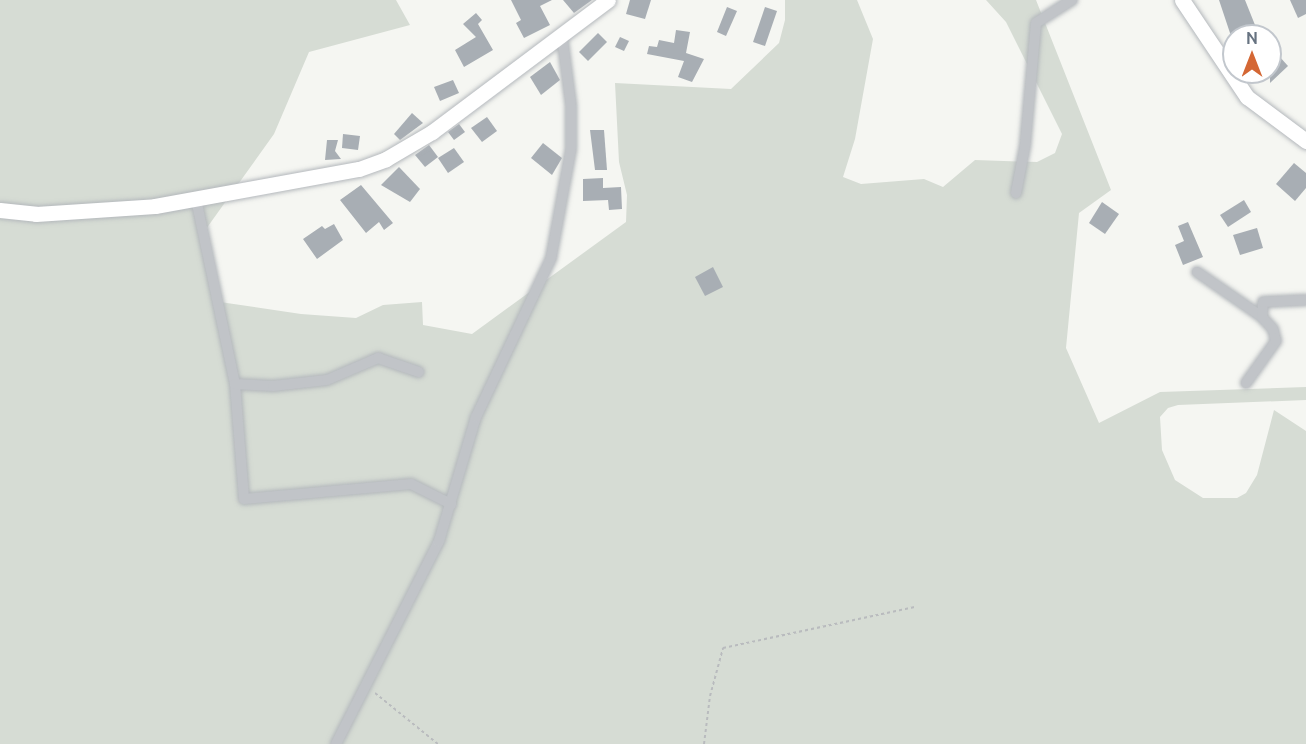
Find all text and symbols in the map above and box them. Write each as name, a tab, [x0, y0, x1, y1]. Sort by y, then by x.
north arrow	[1222, 24, 1282, 84]
text: N	[1246, 29, 1258, 47]

